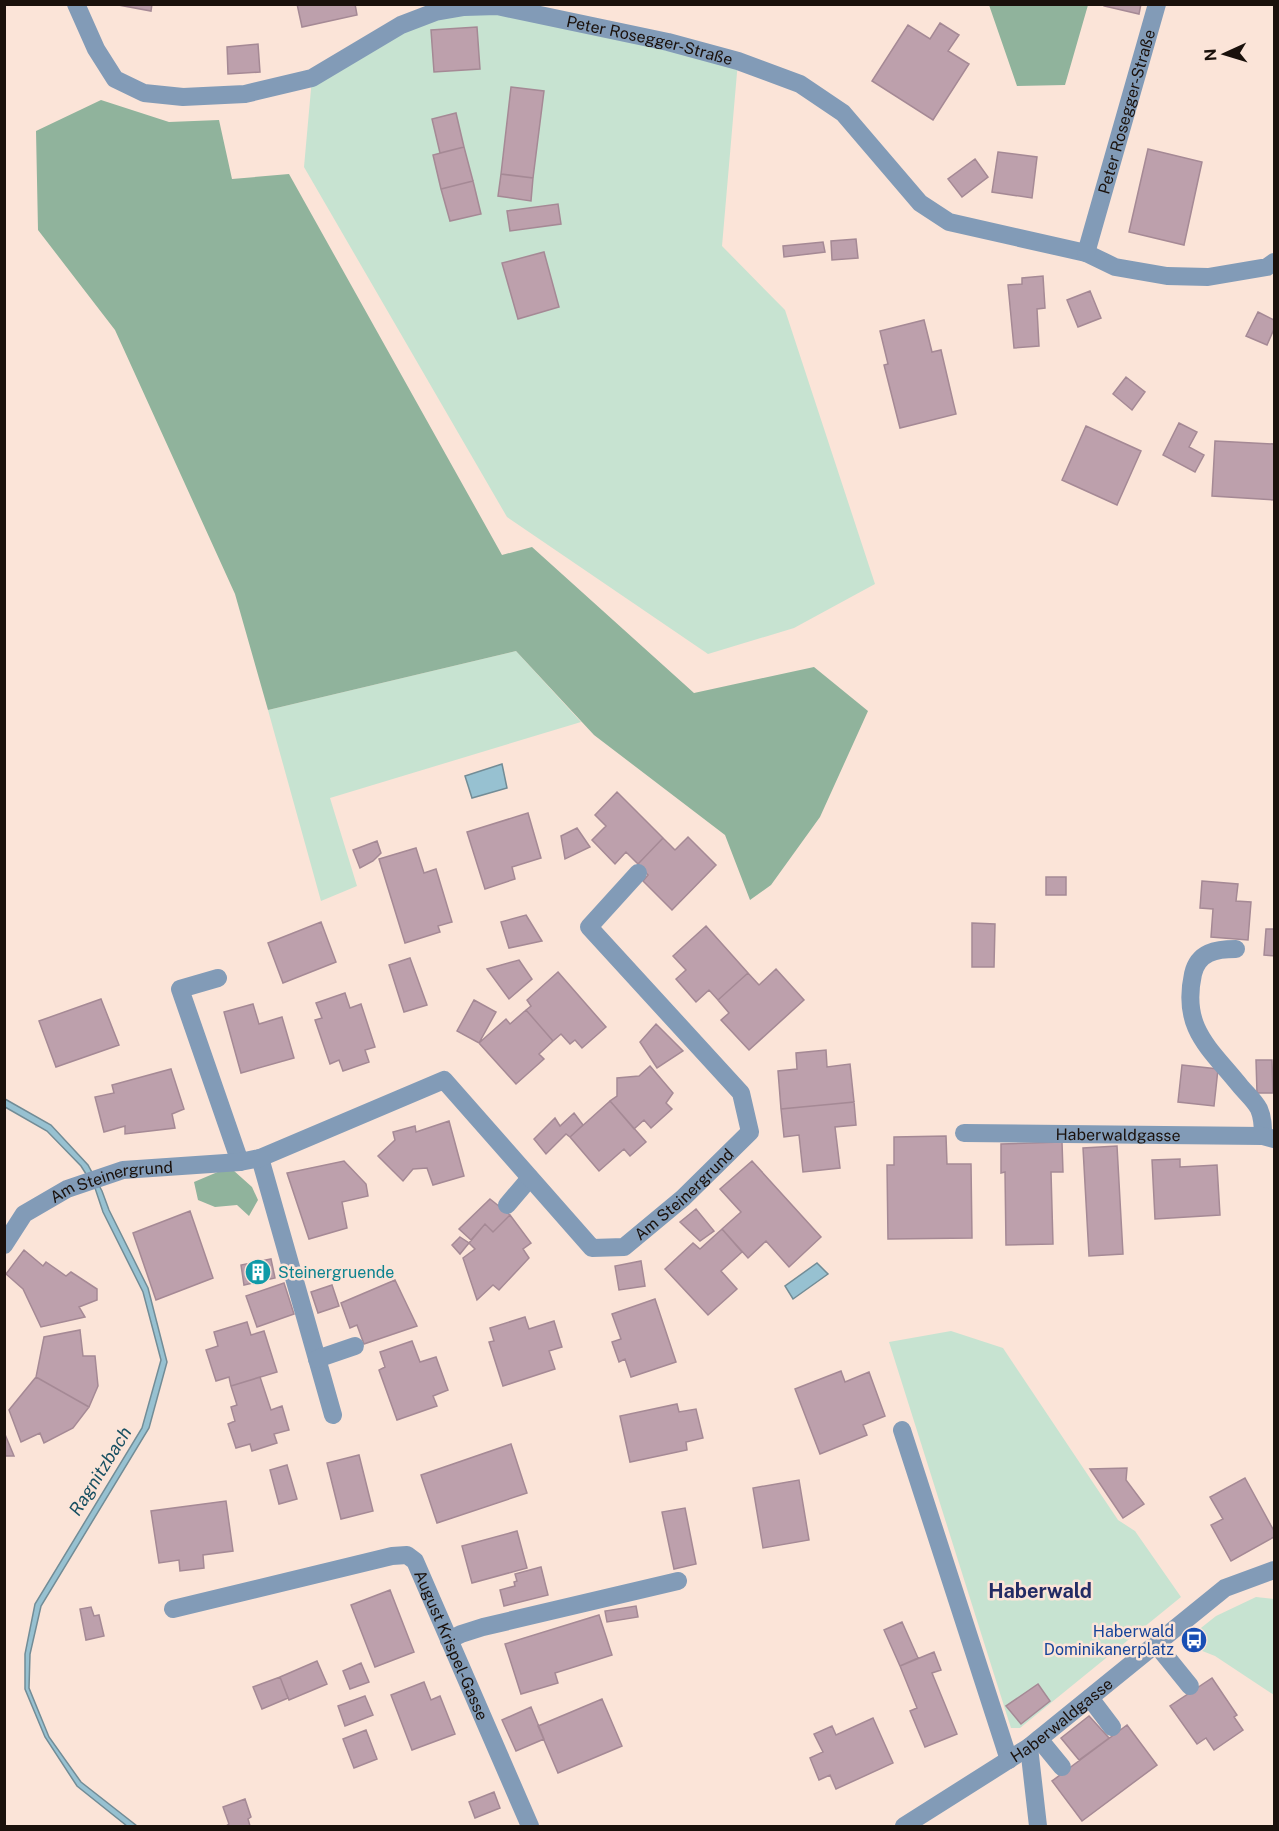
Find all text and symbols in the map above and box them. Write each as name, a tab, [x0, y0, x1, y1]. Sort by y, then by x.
street label: Peter Rosegger-Straße	[565, 11, 735, 69]
north arrow	[1195, 24, 1255, 84]
street label: Peter Rosegger-Straße	[1094, 27, 1159, 196]
text: N	[1201, 48, 1220, 62]
street label: Haberwaldgasse	[1055, 1124, 1181, 1145]
street label: Am Steinergrund	[630, 1144, 737, 1244]
street label: Am Steinergrund	[46, 1157, 173, 1206]
building icon: Steinergruende	[243, 1257, 273, 1287]
place label: Steinergruende	[278, 1263, 394, 1282]
water label: Ragnitzbach	[64, 1423, 136, 1519]
street label: August Krispel-Gasse	[411, 1567, 492, 1723]
district label: Haberwald	[988, 1579, 1092, 1603]
place label: Haberwald Dominikanerplatz	[1044, 1622, 1174, 1659]
bus stop icon: Haberwald Dominikanerplatz	[1179, 1625, 1209, 1655]
street label: Haberwaldgasse	[1007, 1674, 1116, 1766]

